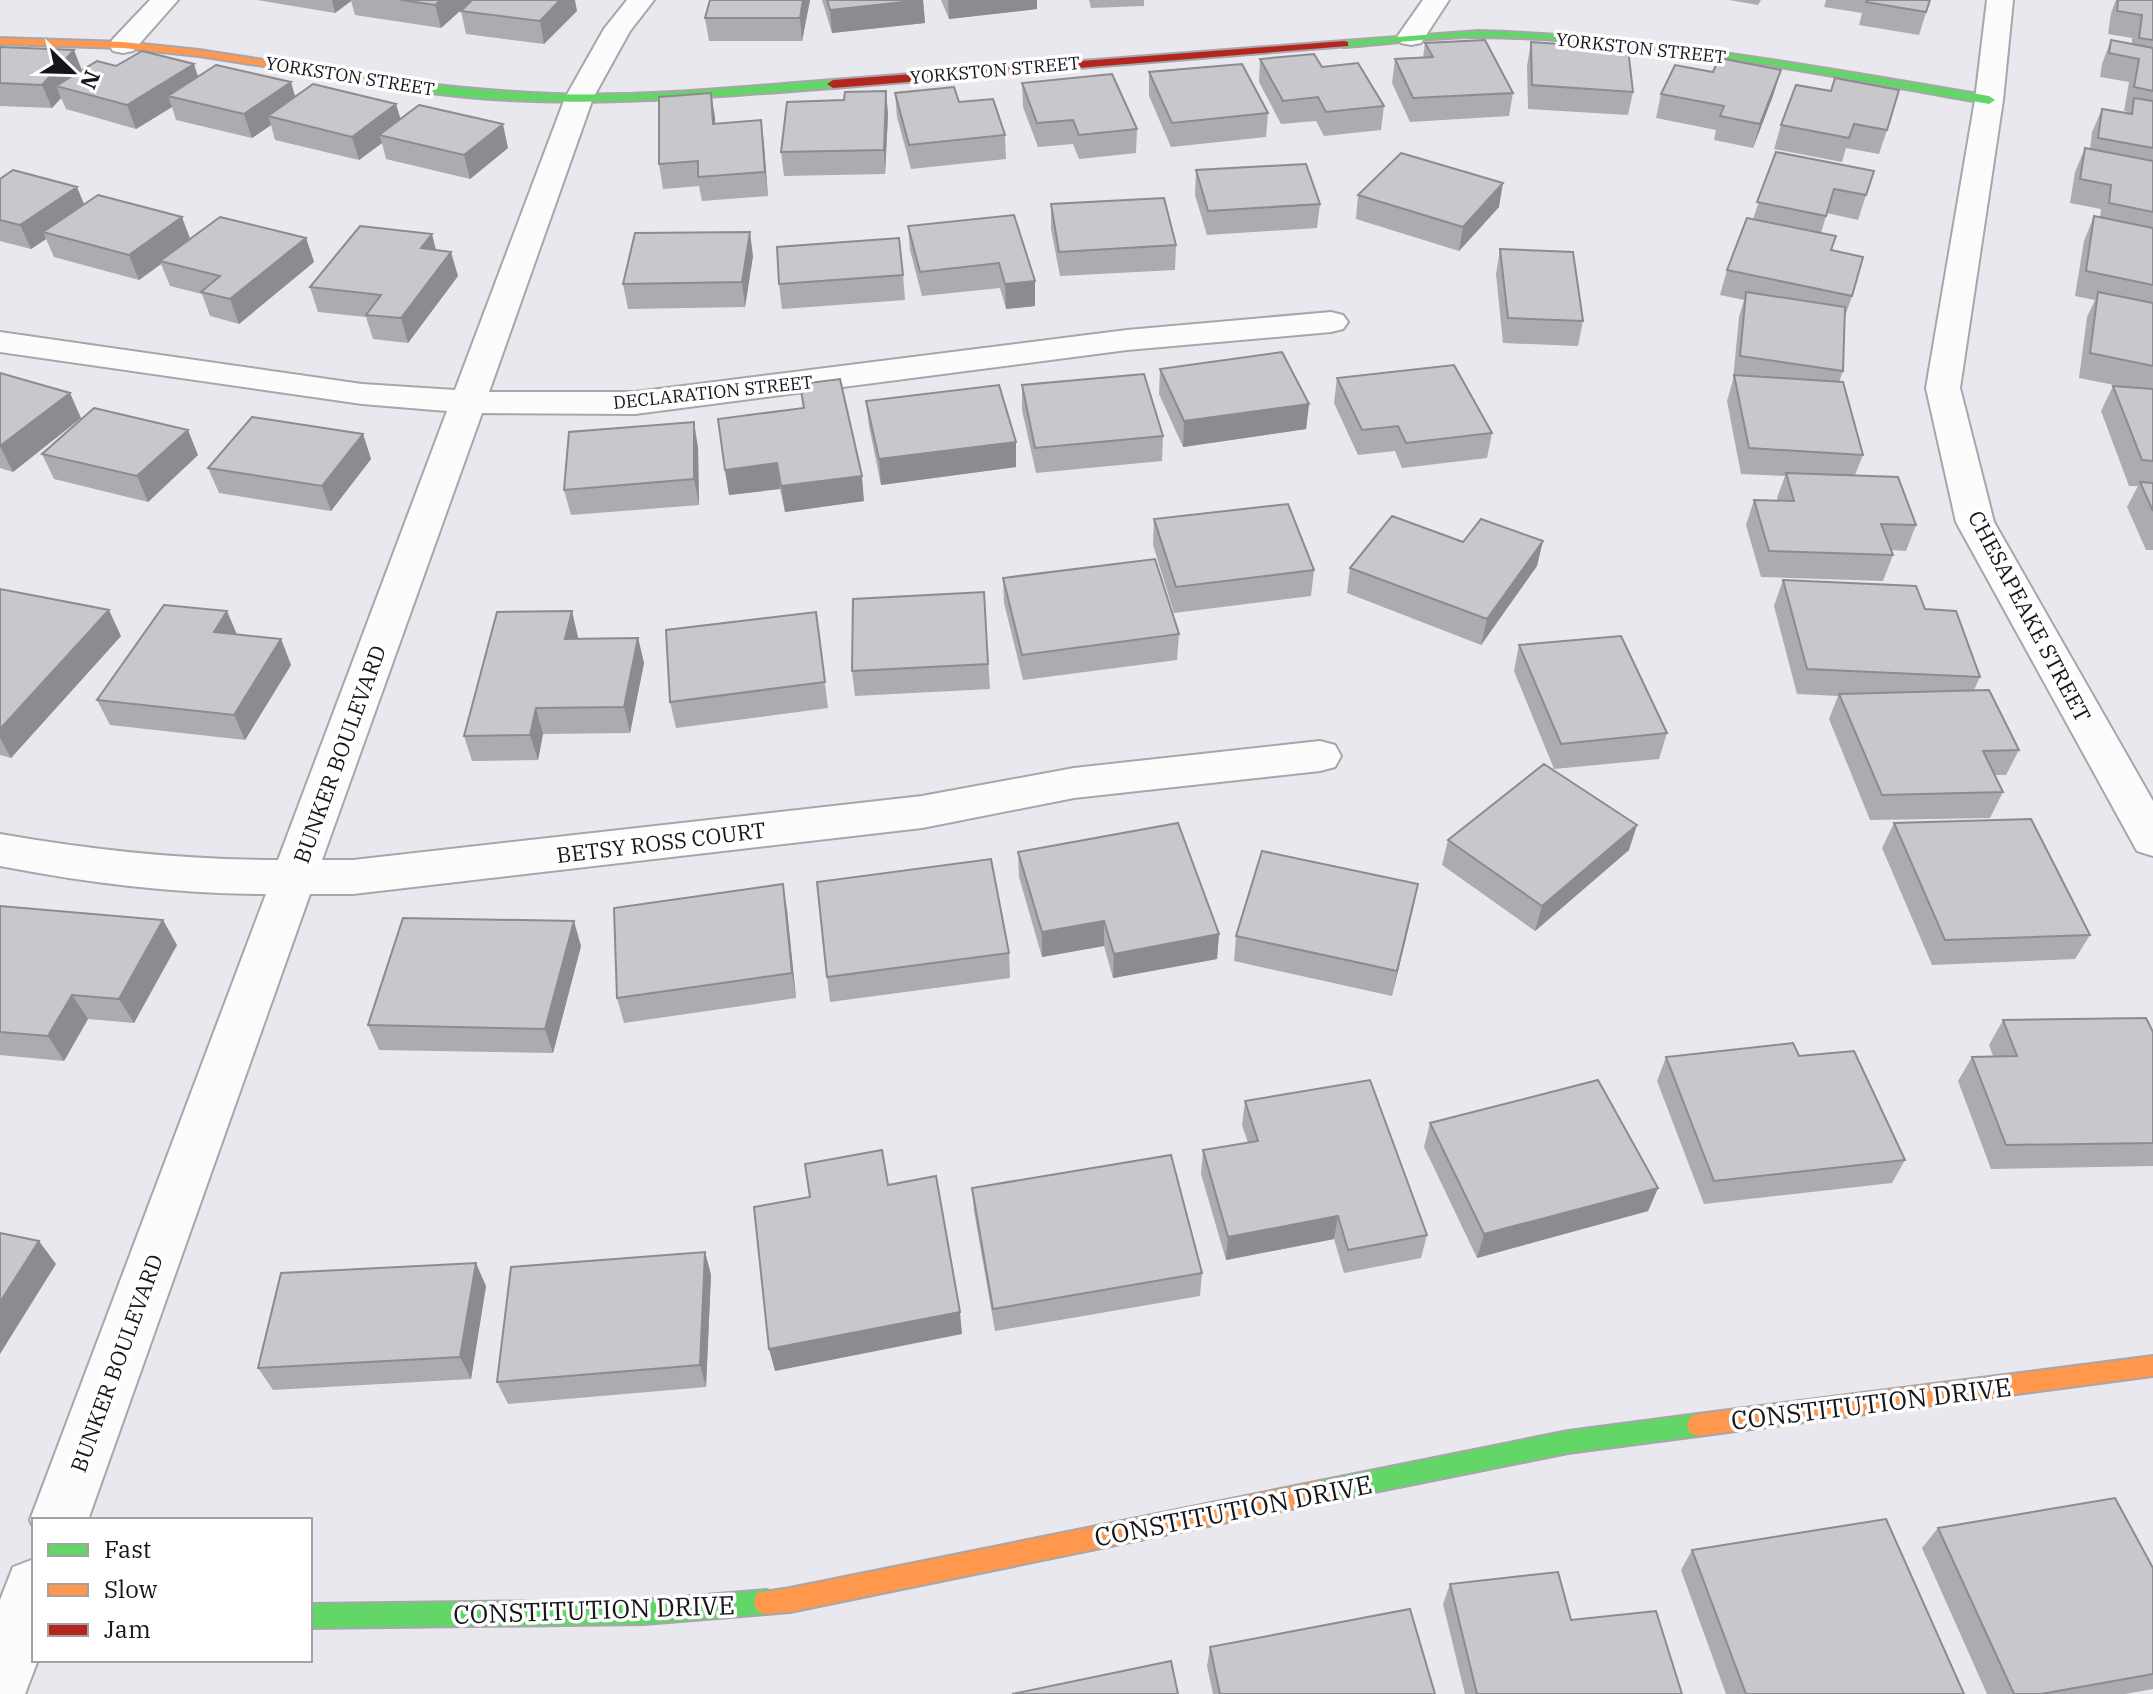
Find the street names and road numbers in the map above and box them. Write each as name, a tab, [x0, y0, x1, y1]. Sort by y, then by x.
street label: YORKSTON STREET	[1555, 28, 1727, 68]
street label: YORKSTON STREET	[264, 51, 436, 101]
street label: YORKSTON STREET	[909, 51, 1081, 89]
street label: DECLARATION STREET	[612, 370, 814, 414]
street label: CHESAPEAKE STREET	[1962, 505, 2098, 727]
street label: BUNKER BOULEVARD	[286, 641, 392, 867]
street label: BETSY ROSS COURT	[555, 815, 767, 869]
street label: BUNKER BOULEVARD	[63, 1250, 169, 1476]
street label: CONSTITUTION DRIVE	[1729, 1369, 2013, 1437]
street label: CONSTITUTION DRIVE	[1091, 1466, 1375, 1554]
street label: CONSTITUTION DRIVE	[453, 1587, 735, 1631]

